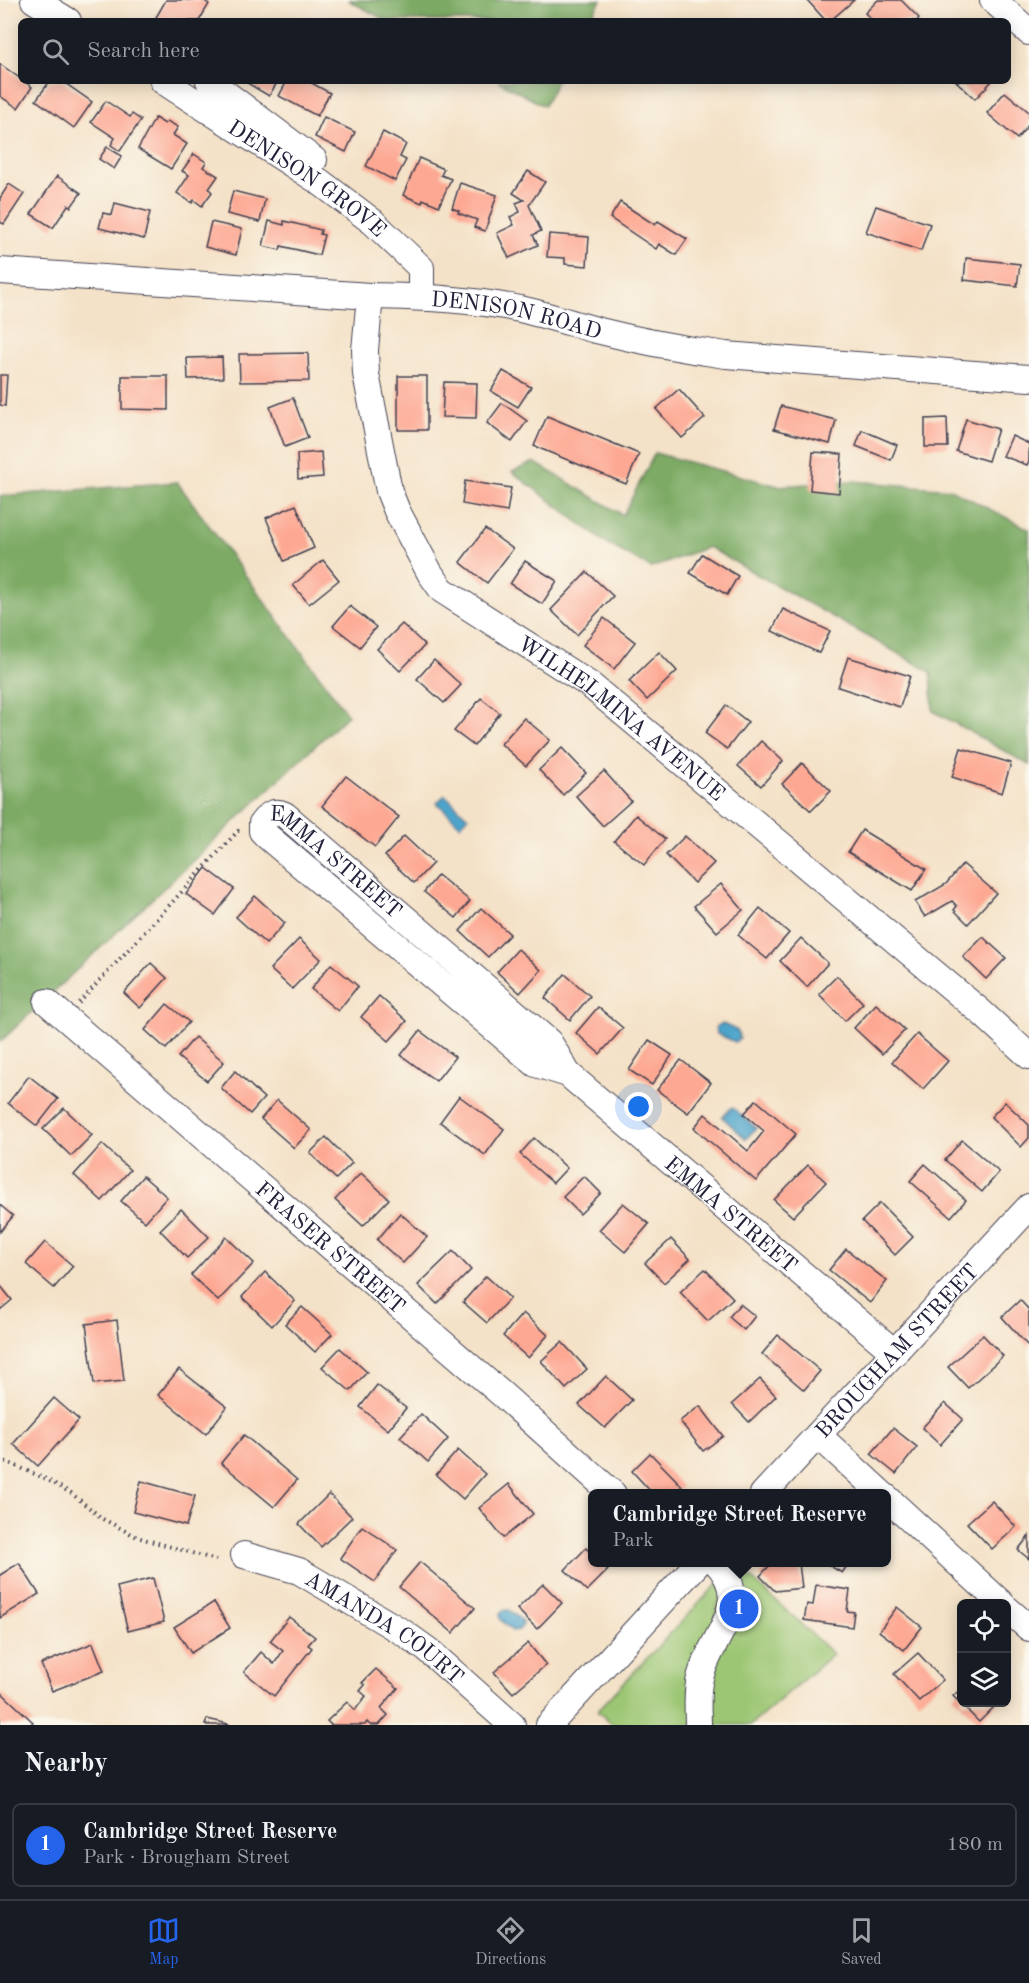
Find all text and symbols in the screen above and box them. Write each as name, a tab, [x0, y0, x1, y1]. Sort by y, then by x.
search box	[18, 18, 1011, 84]
icon: search	[39, 35, 72, 68]
text: Search here	[87, 40, 200, 62]
street label: DENISON GROVE	[223, 117, 390, 242]
street label: DENISON ROAD	[430, 289, 604, 344]
street label: WILHELMINA AVENUE	[514, 633, 728, 806]
street label: EMMA STREET	[269, 803, 405, 923]
your location	[624, 1092, 653, 1121]
street label: EMMA STREET	[660, 1153, 801, 1278]
street label: FRASER STREET	[251, 1178, 409, 1319]
street label: BROUGHAM STREET	[812, 1260, 983, 1443]
popup	[588, 1489, 891, 1567]
text: Cambridge Street Reserve	[612, 1504, 867, 1526]
text: Park	[612, 1531, 654, 1551]
street label: AMANDA COURT	[301, 1568, 467, 1689]
pin: 1	[720, 1586, 758, 1632]
map controls	[957, 1599, 1011, 1707]
button: locate	[957, 1599, 1011, 1653]
button: layers	[957, 1653, 1011, 1707]
text: Nearby	[24, 1751, 108, 1777]
text: Cambridge Street Reserve	[83, 1821, 337, 1843]
text: 1	[40, 1835, 51, 1855]
text: 180 m	[947, 1835, 1003, 1855]
text: Park · Brougham Street	[83, 1848, 290, 1868]
tab: Map	[147, 1914, 180, 1970]
tab: Directions	[475, 1914, 546, 1970]
tab: Saved	[841, 1914, 882, 1970]

